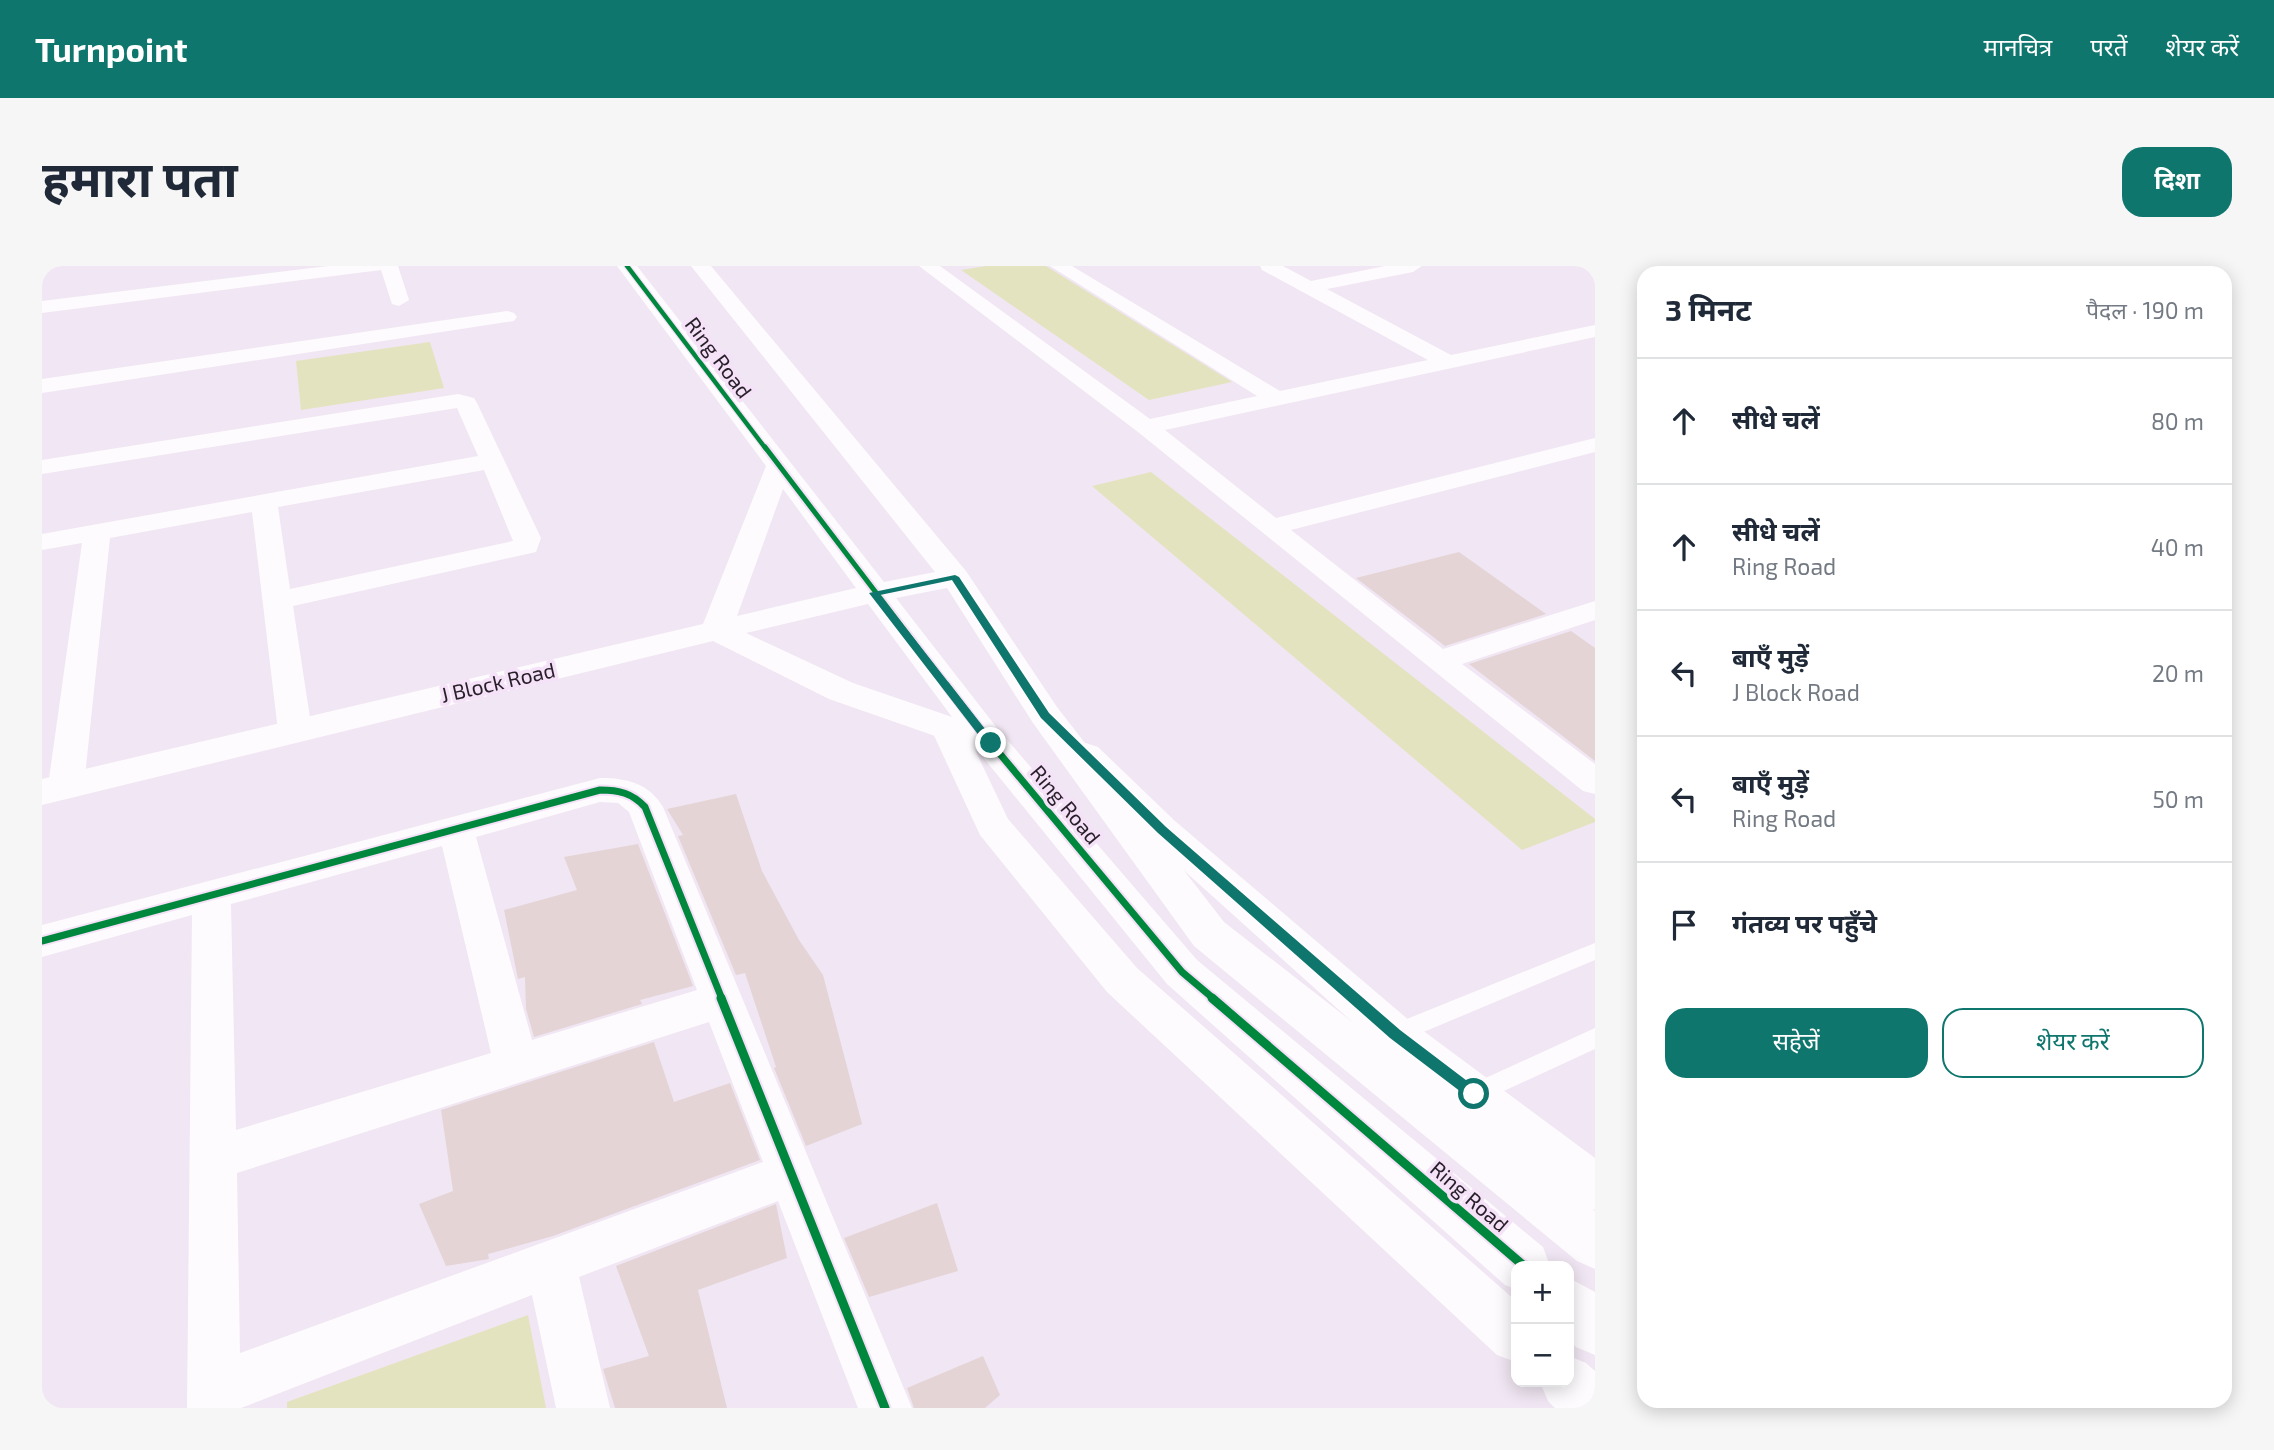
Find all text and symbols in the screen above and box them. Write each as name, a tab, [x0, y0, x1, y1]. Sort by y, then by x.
text: Turnpoint	[35, 29, 188, 69]
text: मानचित्र	[1984, 32, 2052, 61]
text: परतें	[2090, 32, 2127, 61]
text: शेयर करें	[2165, 32, 2239, 61]
button: दिशा	[2122, 147, 2232, 217]
text: हमारा पता	[42, 148, 238, 207]
text: 3 मिनट	[1665, 291, 1751, 327]
text: पैदल · 190 m	[2086, 296, 2204, 324]
street label: Ring Road	[681, 312, 758, 403]
icon: ahead	[1665, 402, 1703, 440]
text: सीधे चलें	[1732, 403, 1820, 434]
text: 80 m	[2151, 407, 2204, 435]
text: सीधे चलें	[1732, 515, 1820, 546]
icon: ahead	[1665, 528, 1703, 566]
text: 40 m	[2151, 533, 2204, 561]
text: Ring Road	[1732, 552, 1836, 580]
text: बाएँ मुड़ें	[1732, 641, 1809, 672]
icon: left	[1665, 654, 1703, 692]
street label: J Block Road	[438, 656, 557, 707]
text: 20 m	[2152, 659, 2204, 687]
text: J Block Road	[1732, 678, 1860, 706]
route end	[975, 727, 1006, 758]
street label: Ring Road	[1026, 760, 1106, 849]
text: बाएँ मुड़ें	[1732, 767, 1809, 798]
icon: left	[1665, 780, 1703, 818]
text: 50 m	[2153, 785, 2204, 813]
text: Ring Road	[1732, 804, 1836, 832]
icon: arrive	[1665, 906, 1703, 944]
text: गंतव्य पर पहुँचे	[1732, 907, 1877, 938]
button: सहेजें	[1665, 1008, 1928, 1078]
button: शेयर करें	[1942, 1008, 2204, 1078]
route start	[1458, 1078, 1489, 1109]
street label: Ring Road	[1426, 1155, 1514, 1237]
map controls	[1511, 1261, 1574, 1387]
button: +	[1511, 1261, 1574, 1324]
button: −	[1511, 1324, 1574, 1387]

